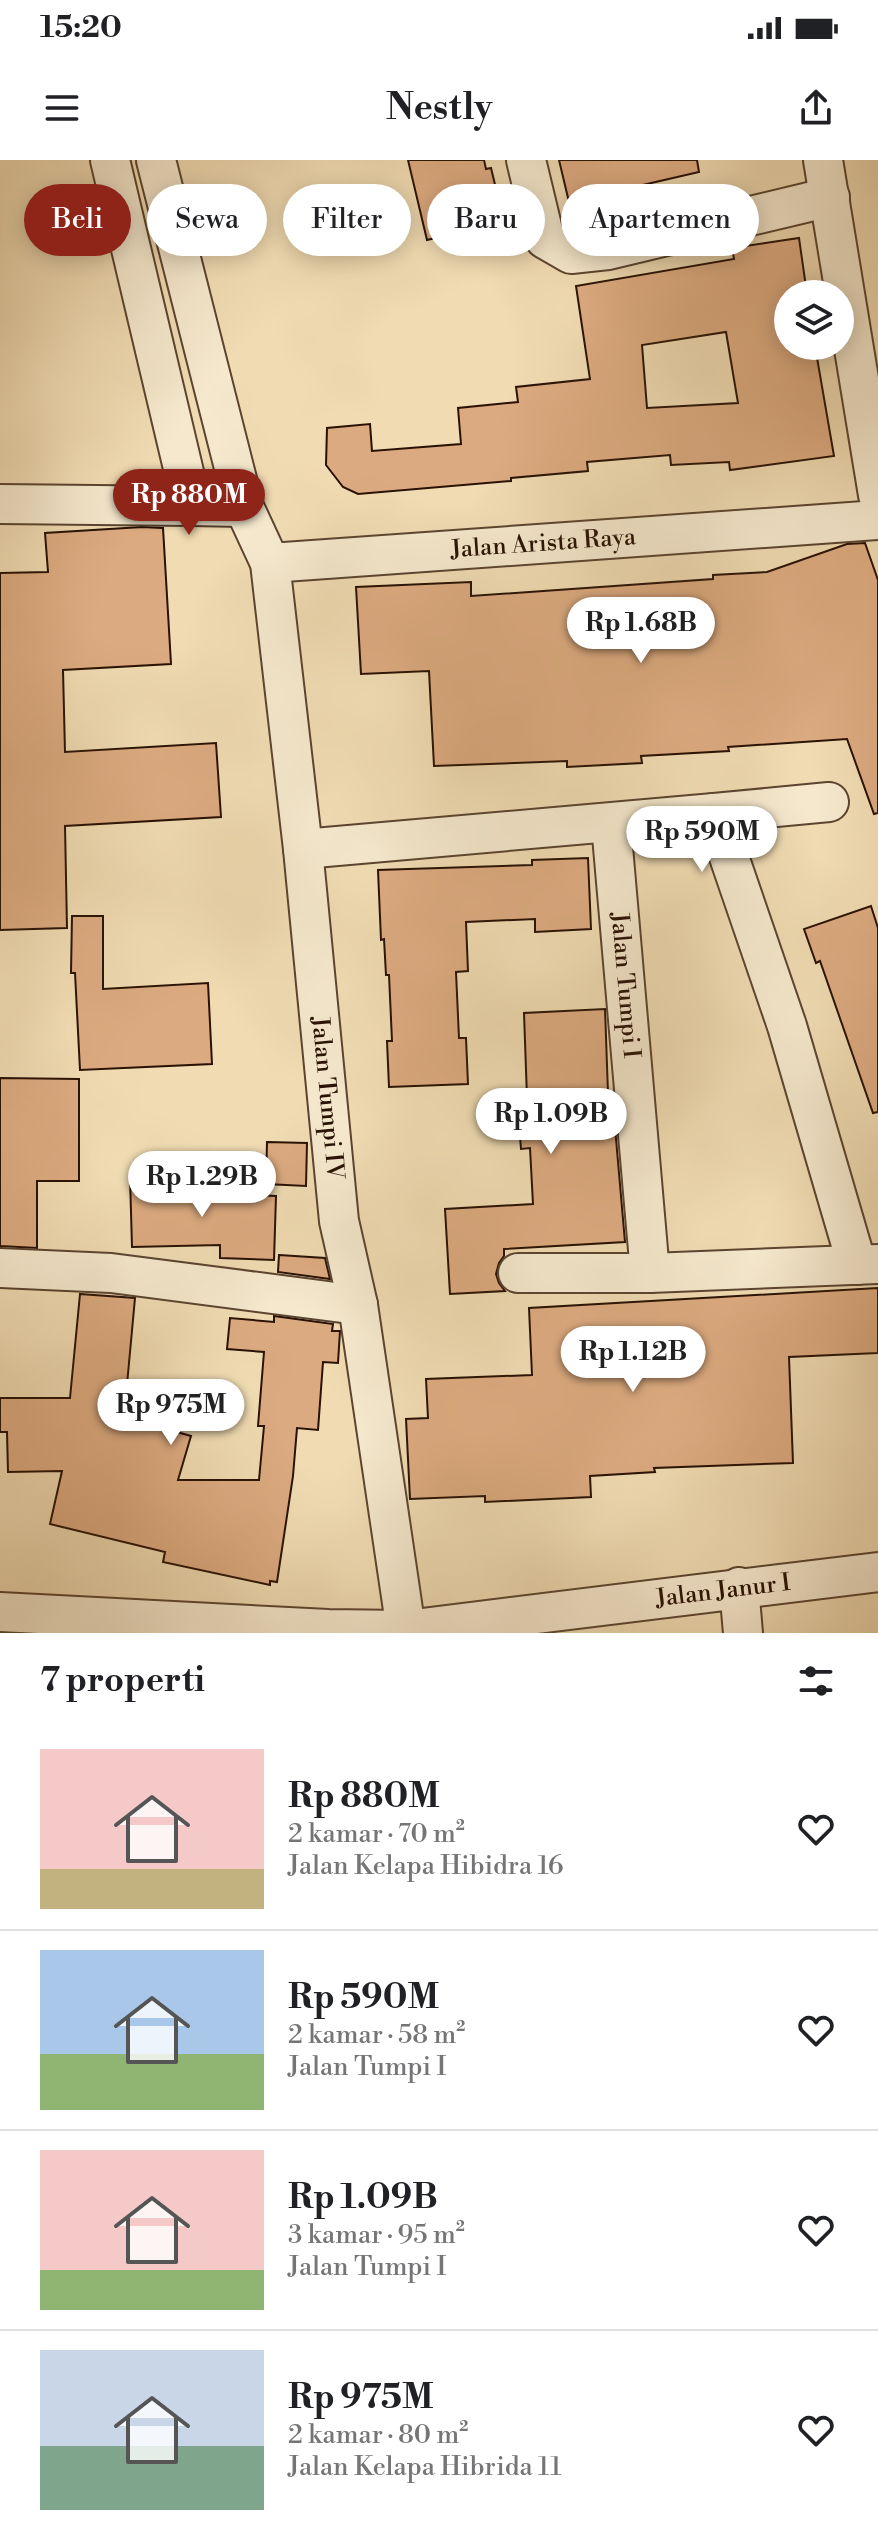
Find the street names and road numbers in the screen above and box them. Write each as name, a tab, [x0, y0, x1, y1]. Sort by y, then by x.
street label: Jalan Arista Raya	[449, 522, 638, 565]
street label: Jalan Tumpi I	[604, 910, 646, 1060]
street label: Jalan Tumpi IV	[304, 1014, 350, 1182]
street label: Jalan Janur I	[653, 1568, 792, 1614]

